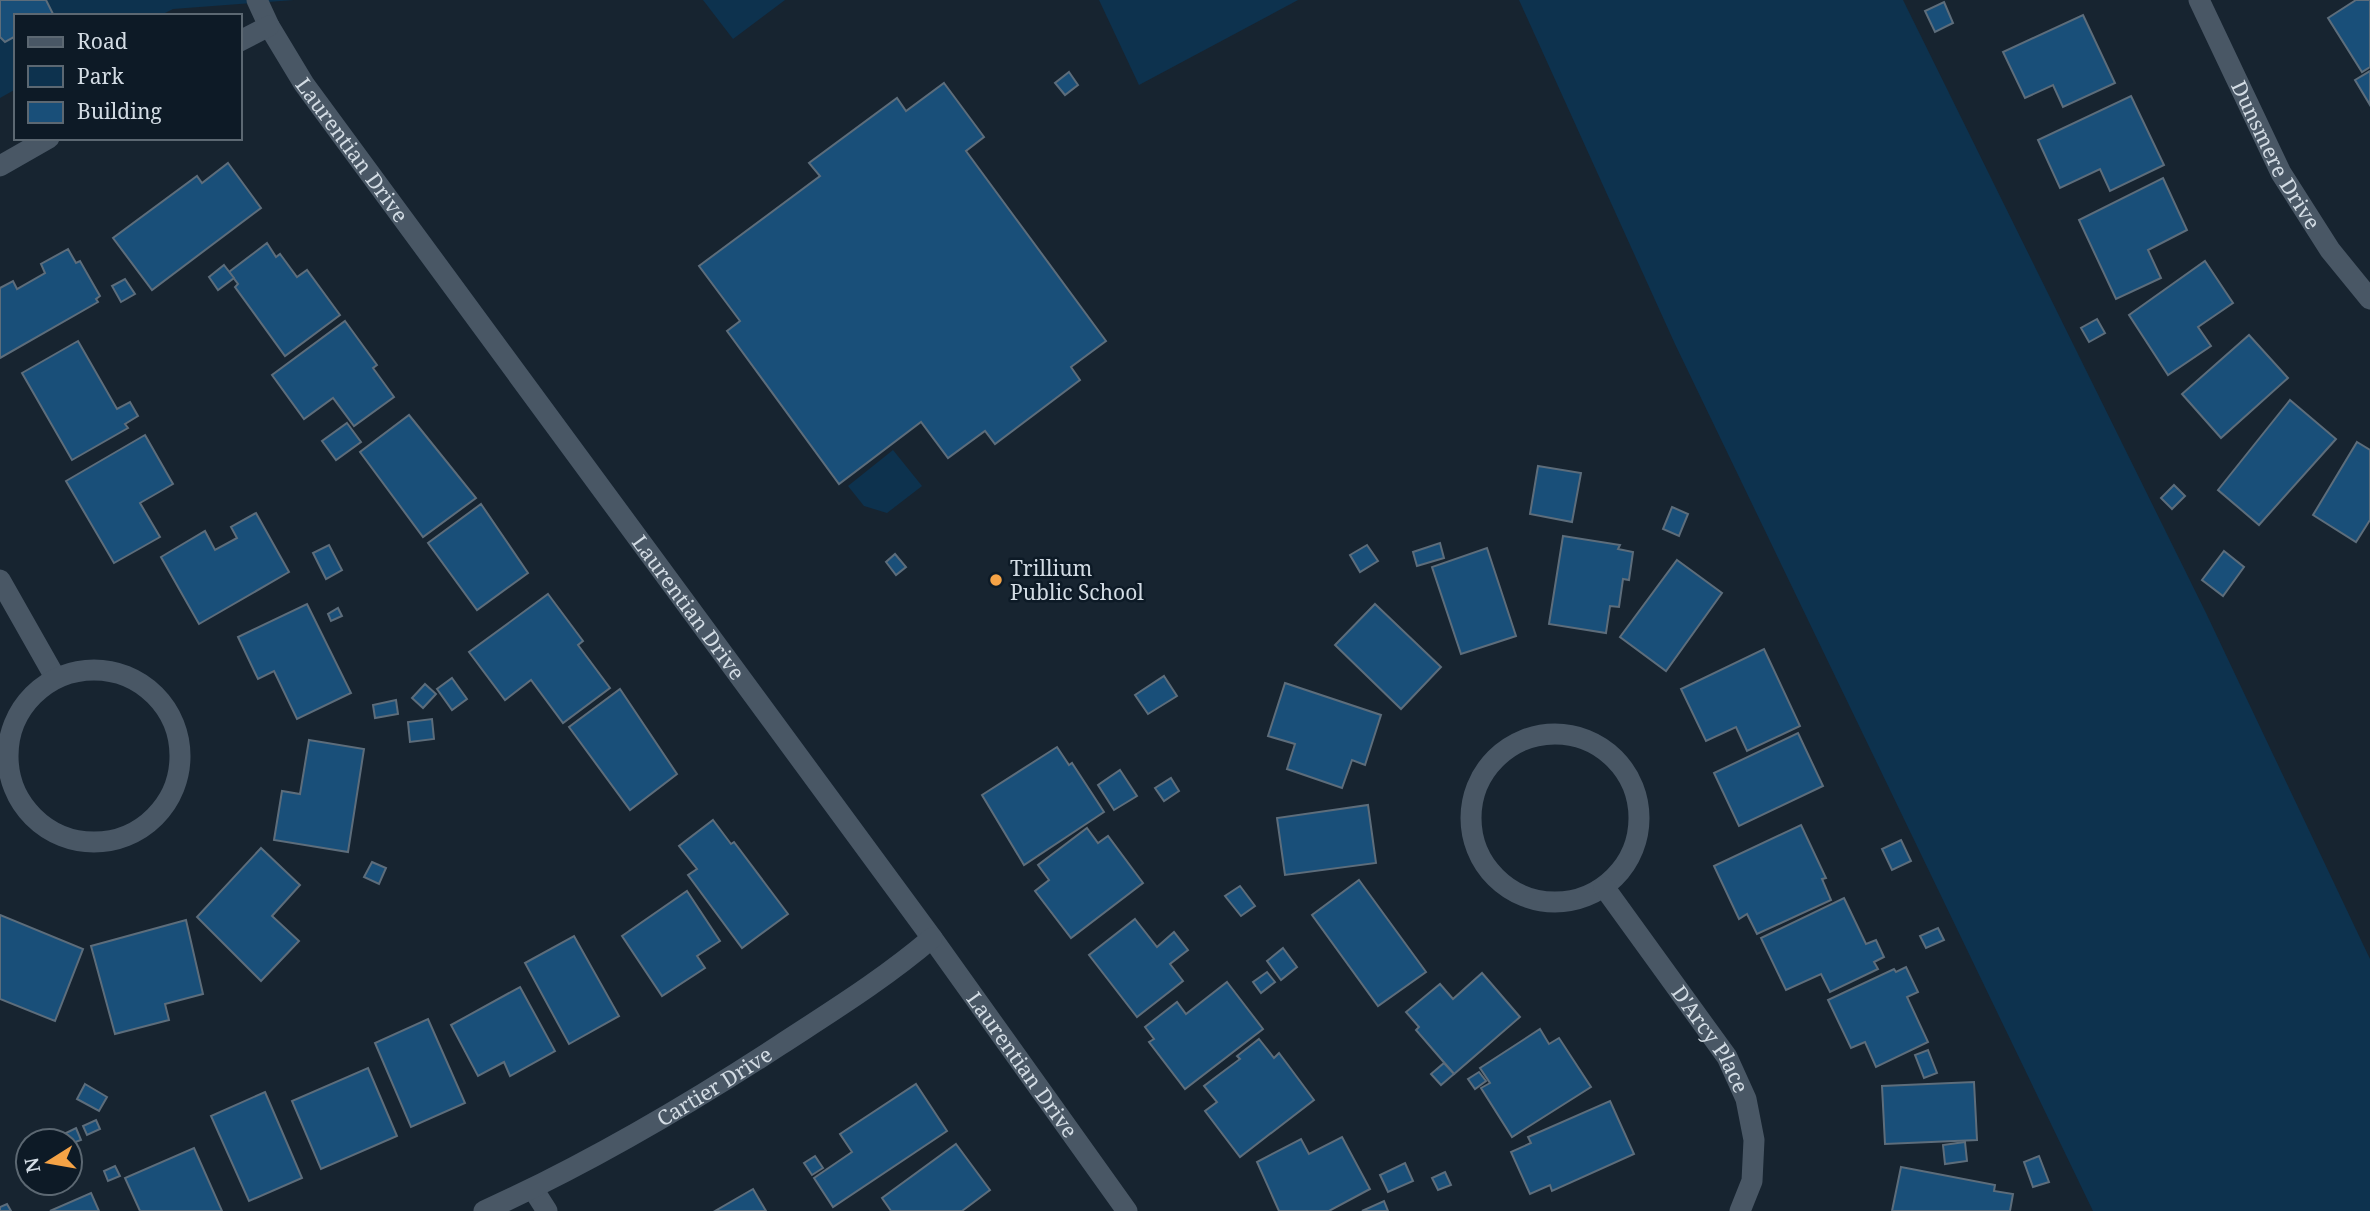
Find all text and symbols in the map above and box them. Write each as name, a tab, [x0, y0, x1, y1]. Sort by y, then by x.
legend	[14, 14, 242, 140]
text: Road	[77, 27, 128, 55]
text: Park	[77, 62, 124, 90]
street label: Laurentian Drive	[290, 72, 415, 228]
street label: Dunsmere Drive	[2225, 76, 2327, 234]
text: Building	[77, 97, 162, 125]
street label: Laurentian Drive	[626, 529, 751, 685]
place label: Trillium Public School	[1010, 554, 1144, 606]
marker: Trillium Public School	[988, 572, 1004, 588]
street label: D'Arcy Place	[1666, 980, 1755, 1097]
street label: Laurentian Drive	[961, 986, 1084, 1143]
street label: Cartier Drive	[651, 1040, 777, 1132]
north arrow	[14, 1127, 84, 1197]
text: N	[18, 1155, 47, 1175]

